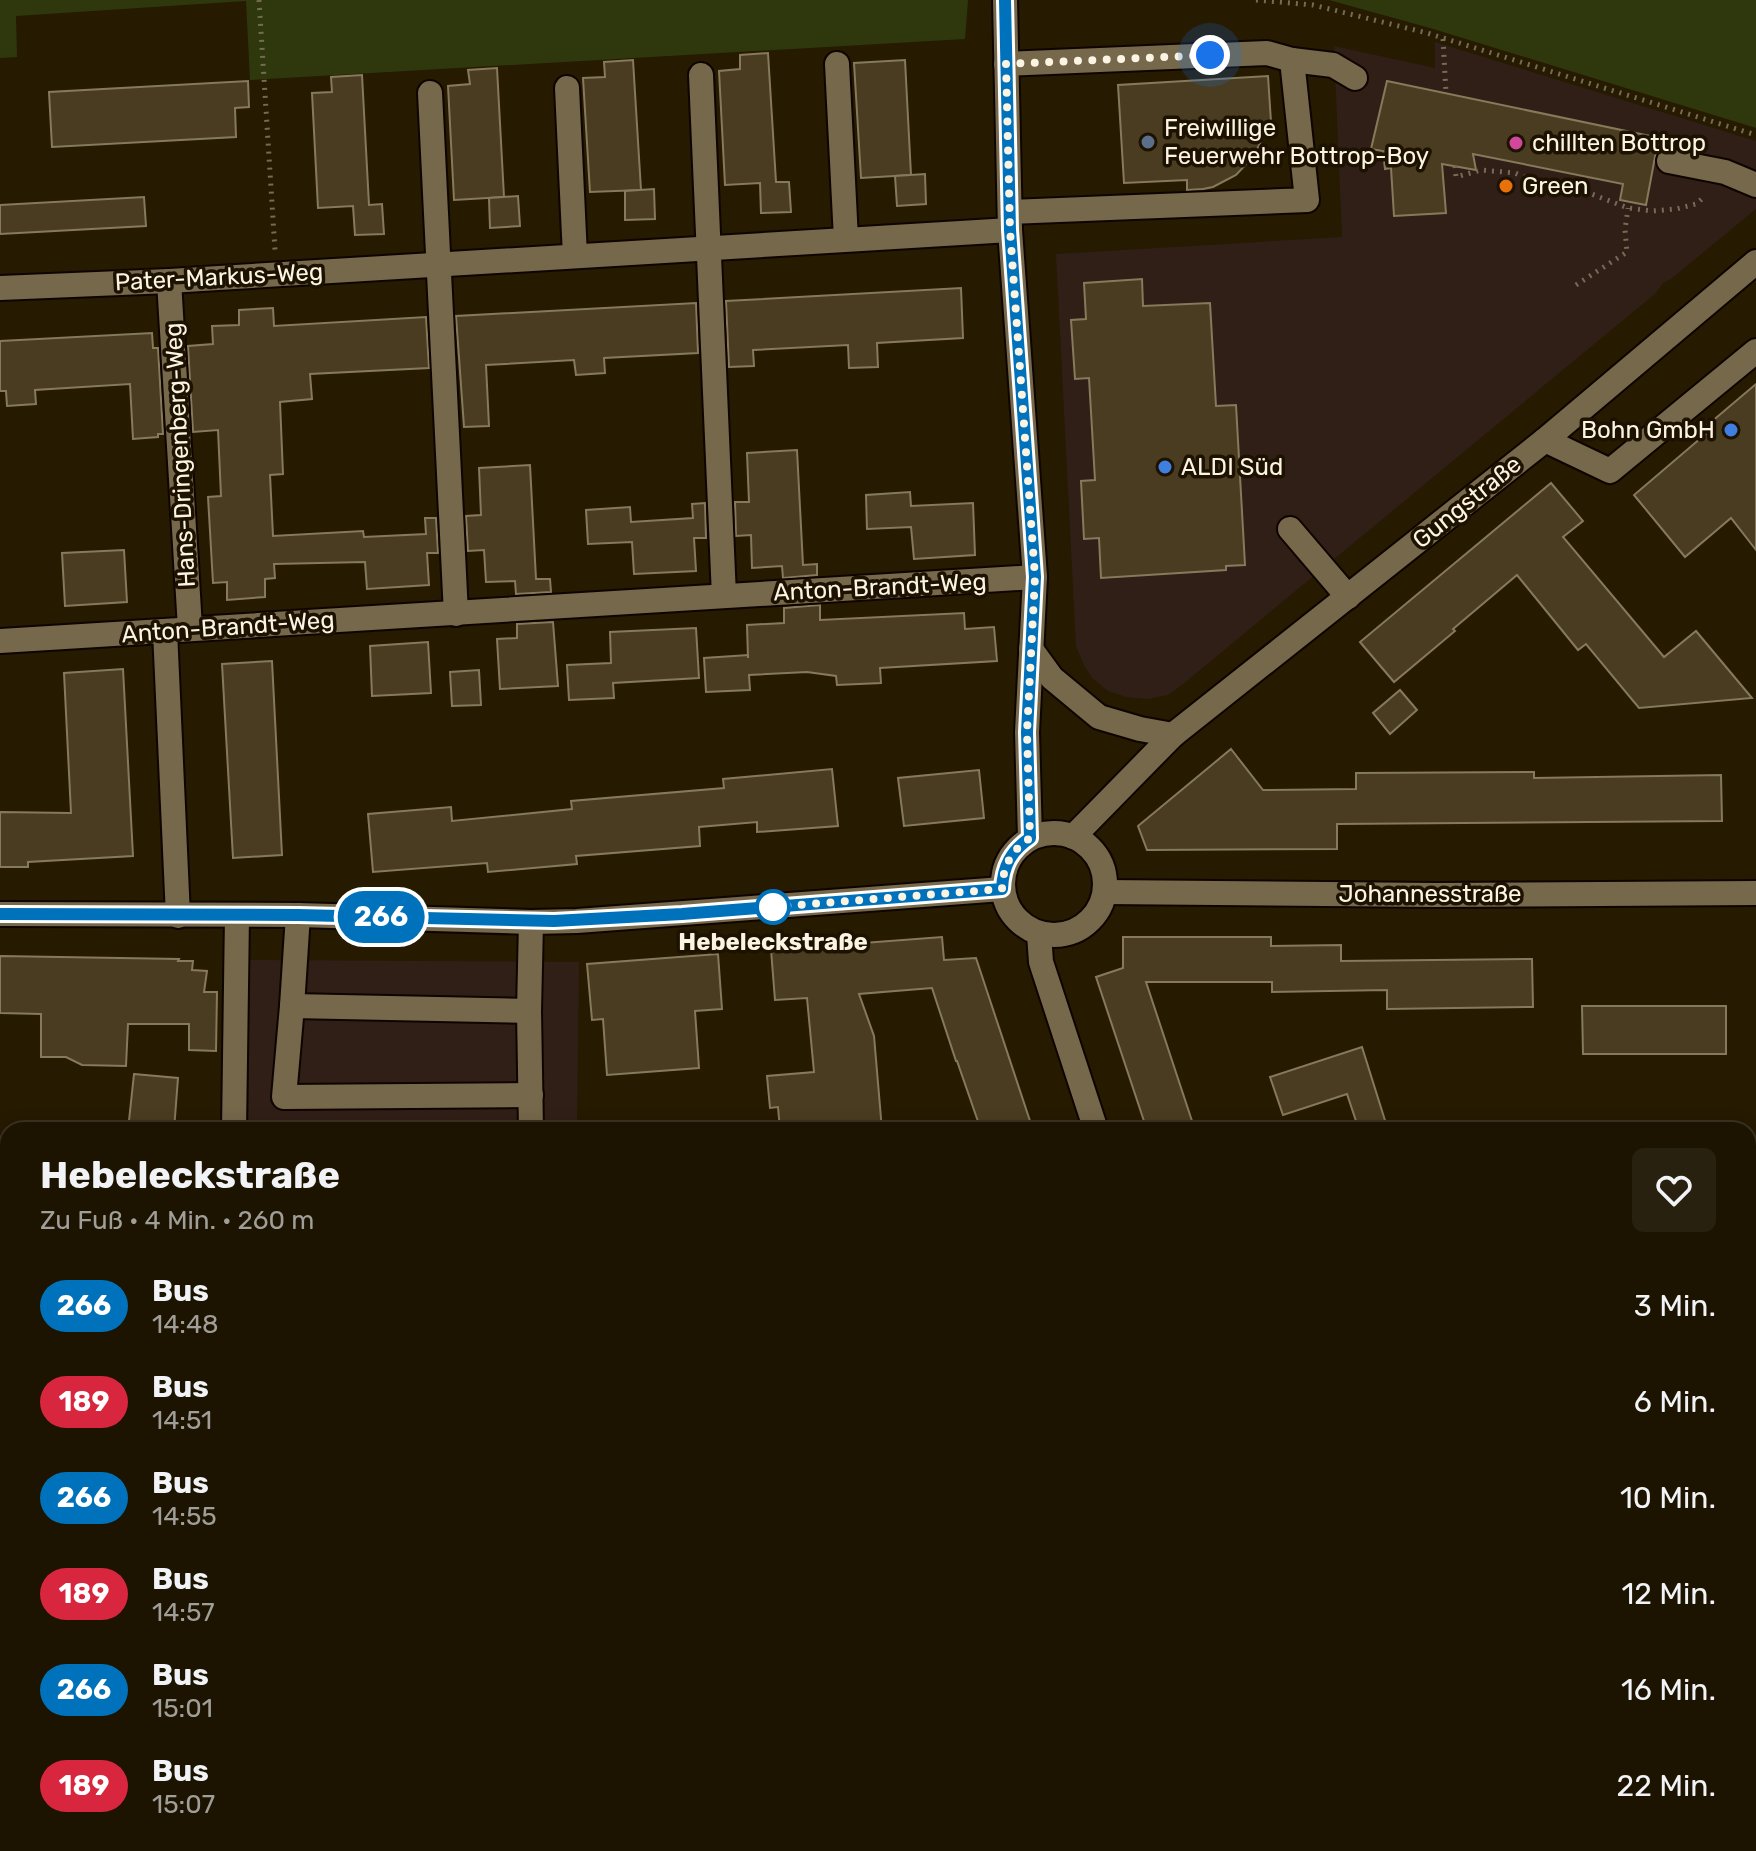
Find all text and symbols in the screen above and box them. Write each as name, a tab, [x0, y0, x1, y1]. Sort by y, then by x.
your location	[1190, 35, 1230, 75]
place label: Freiwillige Feuerwehr Bottrop-Boy	[1164, 114, 1429, 170]
place label: chillten Bottrop	[1532, 129, 1706, 157]
marker: Freiwillige Feuerwehr Bottrop-Boy	[1139, 133, 1157, 151]
marker: chillten Bottrop	[1507, 134, 1525, 152]
place label: Green	[1522, 172, 1589, 200]
marker: Green	[1497, 177, 1515, 195]
street label: Pater-Markus-Weg	[114, 258, 324, 296]
street label: Hans-Dringenberg-Weg	[159, 322, 201, 588]
place label: Bohn GmbH	[1581, 416, 1715, 444]
marker: Bohn GmbH	[1722, 421, 1740, 439]
street label: Gungstraße	[1407, 450, 1527, 554]
place label: ALDI Süd	[1181, 453, 1283, 481]
marker: ALDI Süd	[1156, 458, 1174, 476]
street label: Anton-Brandt-Weg	[773, 567, 987, 607]
street label: Anton-Brandt-Weg	[121, 606, 335, 648]
street label: Johannesstraße	[1339, 880, 1521, 908]
marker: Hebeleckstraße	[756, 890, 790, 924]
line badge: 266	[335, 891, 427, 943]
text: 266	[354, 900, 408, 933]
place label: Hebeleckstraße	[678, 928, 868, 956]
button: heart	[1632, 1148, 1716, 1232]
text: Hebeleckstraße	[40, 1152, 340, 1198]
text: Zu Fuß · 4 Min. · 260 m	[40, 1205, 314, 1236]
text: Bus	[152, 1273, 209, 1309]
text: 3 Min.	[1634, 1288, 1716, 1324]
text: 266	[57, 1289, 111, 1322]
text: 14:48	[152, 1309, 219, 1340]
text: Bus	[152, 1369, 209, 1405]
text: 6 Min.	[1634, 1384, 1716, 1420]
text: 189	[59, 1385, 109, 1418]
text: 14:51	[152, 1405, 212, 1436]
text: Bus	[152, 1465, 209, 1501]
text: 10 Min.	[1620, 1480, 1716, 1516]
text: 266	[57, 1481, 111, 1514]
text: 14:55	[152, 1501, 217, 1532]
text: Bus	[152, 1561, 209, 1597]
text: 12 Min.	[1621, 1576, 1716, 1612]
text: 189	[59, 1577, 109, 1610]
text: 14:57	[152, 1597, 215, 1628]
text: Bus	[152, 1657, 209, 1693]
text: 16 Min.	[1621, 1672, 1716, 1708]
text: 266	[57, 1673, 111, 1706]
text: 15:01	[152, 1693, 213, 1724]
text: Bus	[152, 1753, 209, 1789]
text: 22 Min.	[1617, 1768, 1716, 1804]
text: 189	[59, 1769, 109, 1802]
text: 15:07	[152, 1789, 215, 1820]

